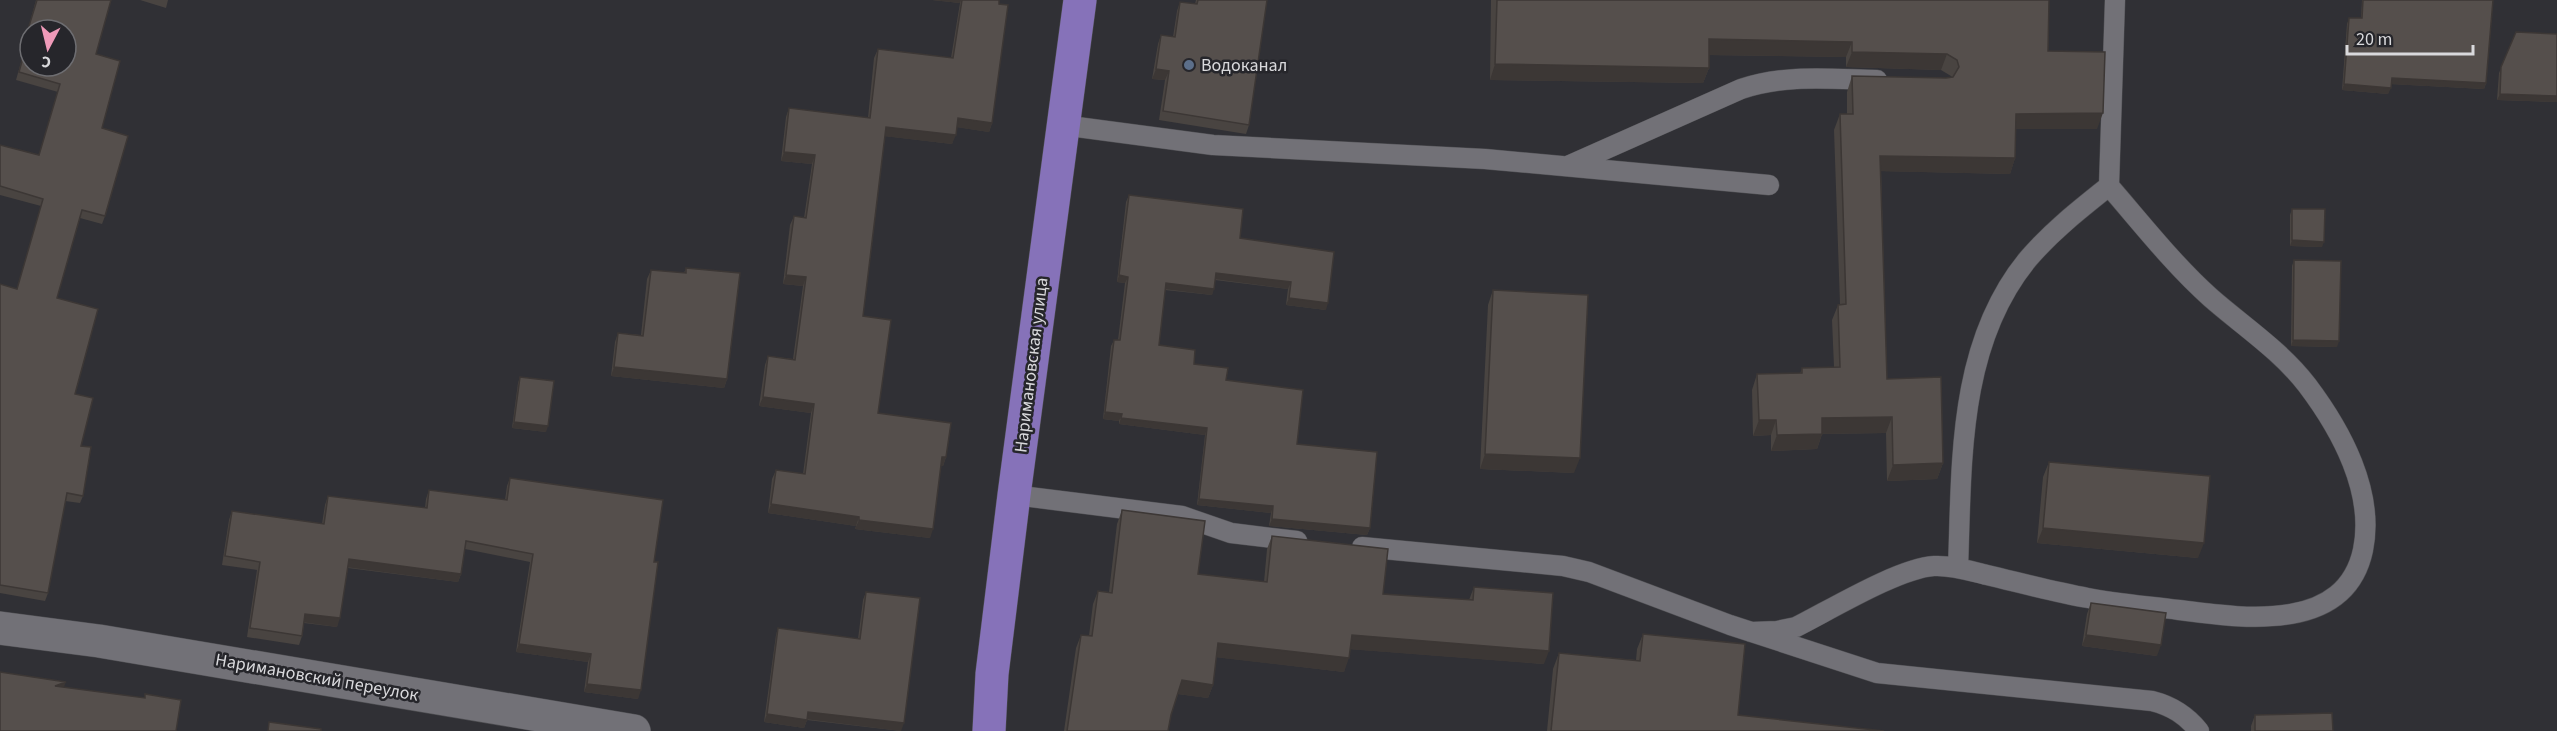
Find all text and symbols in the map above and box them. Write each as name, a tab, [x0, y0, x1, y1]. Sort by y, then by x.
north arrow	[18, 18, 78, 78]
scale bar	[2347, 18, 2473, 56]
text: 20 m	[2356, 27, 2392, 52]
text: С	[40, 50, 52, 73]
place label: Водоканал	[1201, 53, 1287, 78]
marker: Водоканал	[1182, 58, 1196, 72]
street label: Наримановская улица	[1008, 276, 1055, 454]
street label: Наримановский переулок	[213, 647, 421, 708]

